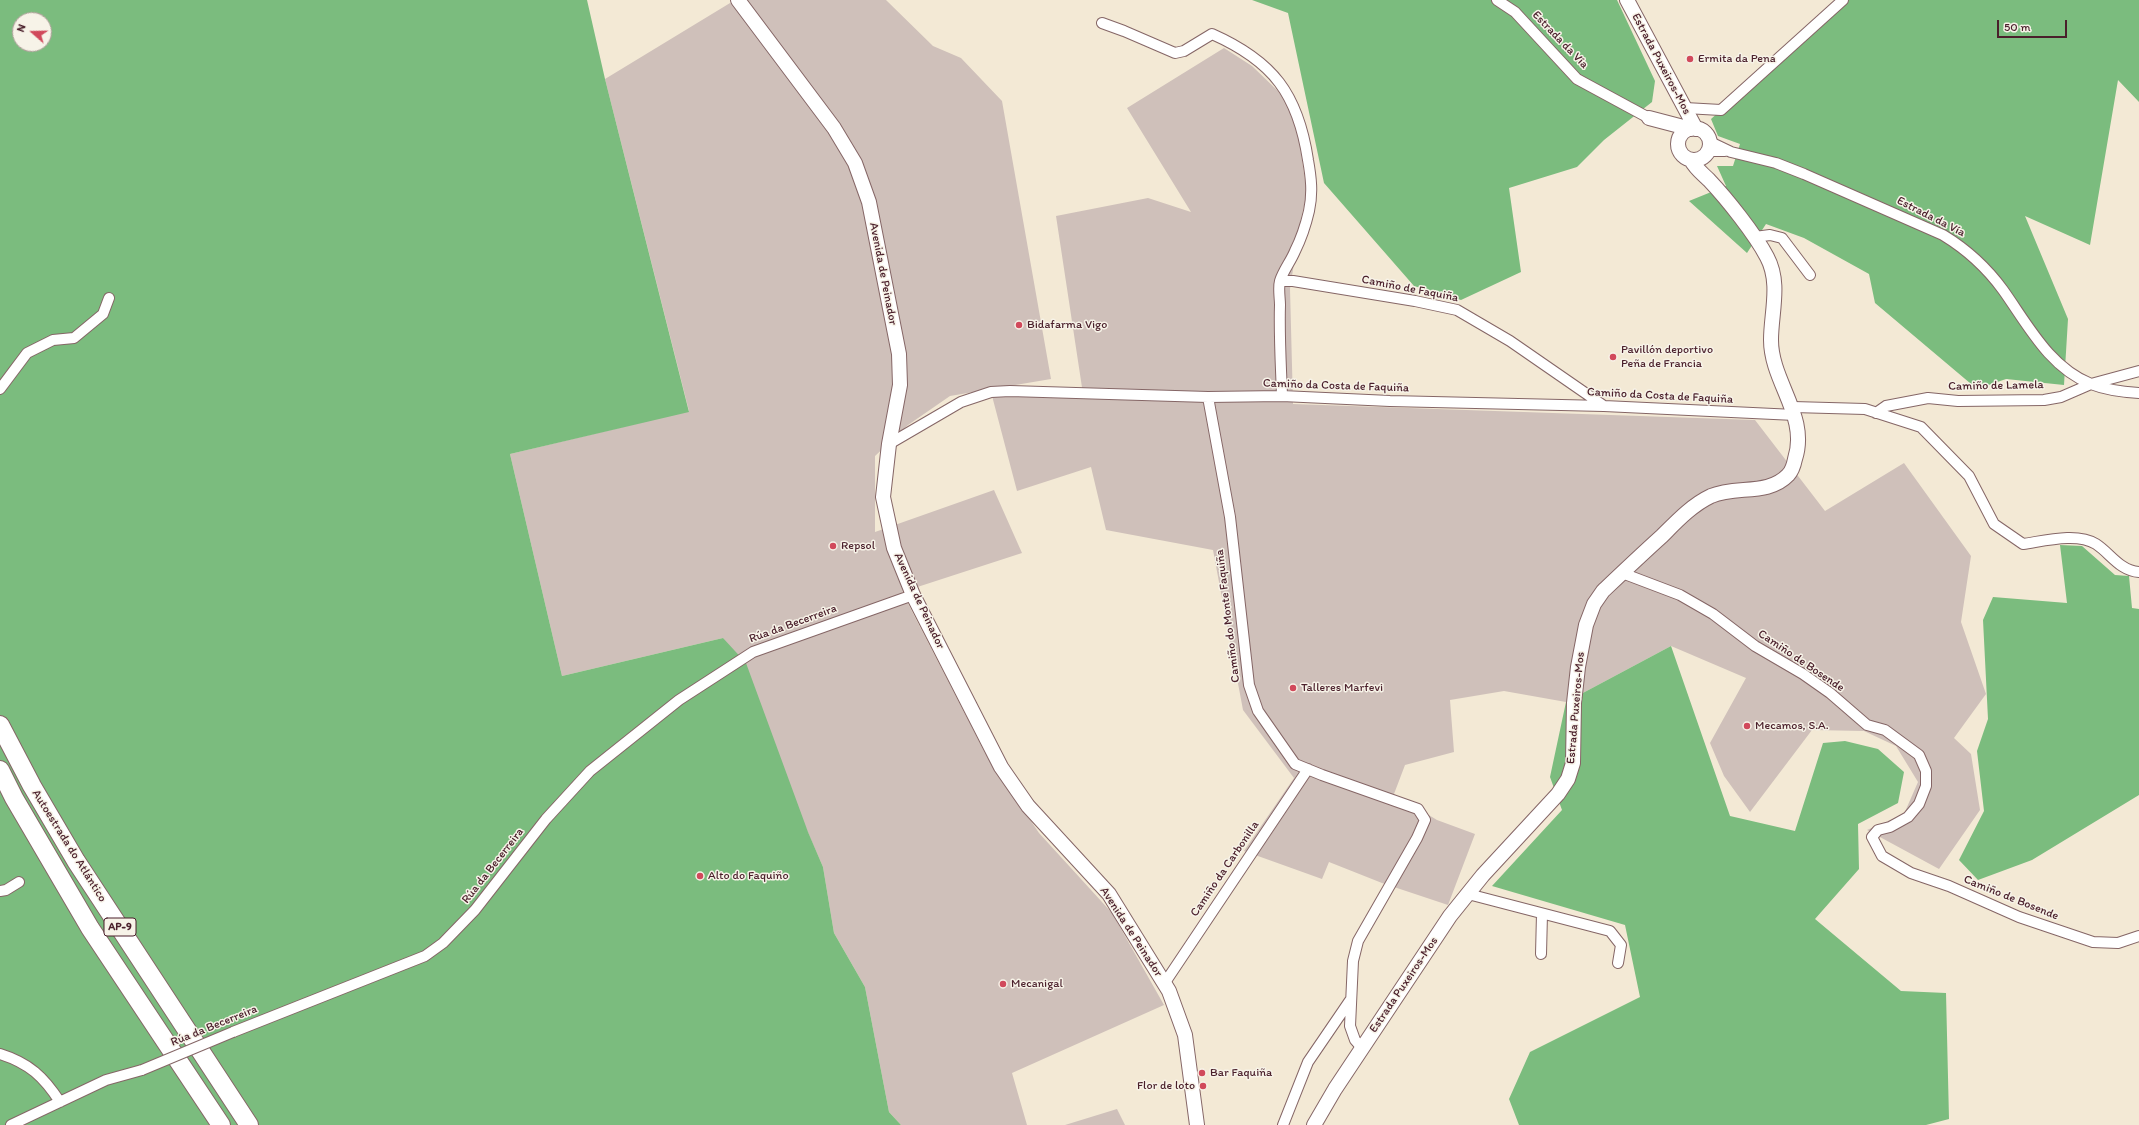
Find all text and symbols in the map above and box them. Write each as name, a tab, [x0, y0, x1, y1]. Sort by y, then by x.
street label: Estrada da Vía	[1529, 8, 1591, 72]
street label: Estrada Puxeiros-Mos	[1628, 11, 1694, 117]
north arrow	[12, 12, 52, 52]
scale bar	[1999, 12, 2069, 38]
text: 50 m	[2004, 20, 2030, 34]
text: N	[14, 22, 29, 34]
place label: Ermita da Pena	[1698, 52, 1776, 66]
marker: Ermita da Pena	[1685, 54, 1695, 64]
street label: Estrada da Vía	[1894, 194, 1968, 240]
street label: Avenida de Peinador	[866, 221, 900, 327]
street label: Camiño de Faquiña	[1360, 273, 1460, 305]
place label: Bidafarma Vigo	[1027, 318, 1107, 332]
marker: Bidafarma Vigo	[1014, 320, 1024, 330]
place label: Pavillón deportivo Peña de Francia	[1621, 343, 1713, 371]
marker: Pavillón deportivo Peña de Francia	[1608, 352, 1618, 362]
street label: Camiño da Costa de Faquiña	[1263, 376, 1409, 396]
street label: Camiño de Lamela	[1948, 378, 2044, 394]
street label: Camiño da Costa de Faquiña	[1587, 385, 1733, 407]
place label: Repsol	[841, 539, 875, 553]
marker: Repsol	[828, 541, 838, 551]
street label: Camiño do Monte Faquiña	[1213, 549, 1243, 683]
street label: Avenida de Peinador	[890, 551, 948, 651]
street label: Rúa da Becerreira	[747, 601, 839, 647]
street label: Camiño de Bosende	[1755, 627, 1847, 695]
street label: Estrada Puxeiros-Mos	[1564, 651, 1588, 765]
place label: Talleres Marfevi	[1301, 681, 1383, 695]
marker: Talleres Marfevi	[1288, 683, 1298, 693]
place label: Mecamos, S.A.	[1755, 719, 1829, 733]
marker: Mecamos, S.A.	[1742, 721, 1752, 731]
street label: Autoestrada do Atlántico	[29, 787, 109, 905]
street label: Camiño da Carbonilla	[1188, 818, 1262, 920]
street label: Rúa da Becerreira	[459, 825, 527, 907]
place label: Alto do Faquiño	[708, 869, 789, 883]
marker: Alto do Faquiño	[695, 871, 705, 881]
street label: Camiño de Bosende	[1961, 872, 2061, 924]
street label: Avenida de Peinador	[1097, 884, 1165, 980]
road number: AP-9	[104, 918, 136, 936]
street label: Estrada Puxeiros-Mos	[1367, 934, 1441, 1036]
place label: Mecanigal	[1011, 977, 1063, 991]
marker: Mecanigal	[998, 979, 1008, 989]
street label: Rúa da Becerreira	[169, 1002, 259, 1050]
place label: Bar Faquiña	[1210, 1066, 1272, 1080]
marker: Bar Faquiña	[1197, 1068, 1207, 1078]
place label: Flor de loto	[1137, 1079, 1195, 1093]
marker: Flor de loto	[1198, 1081, 1208, 1091]

